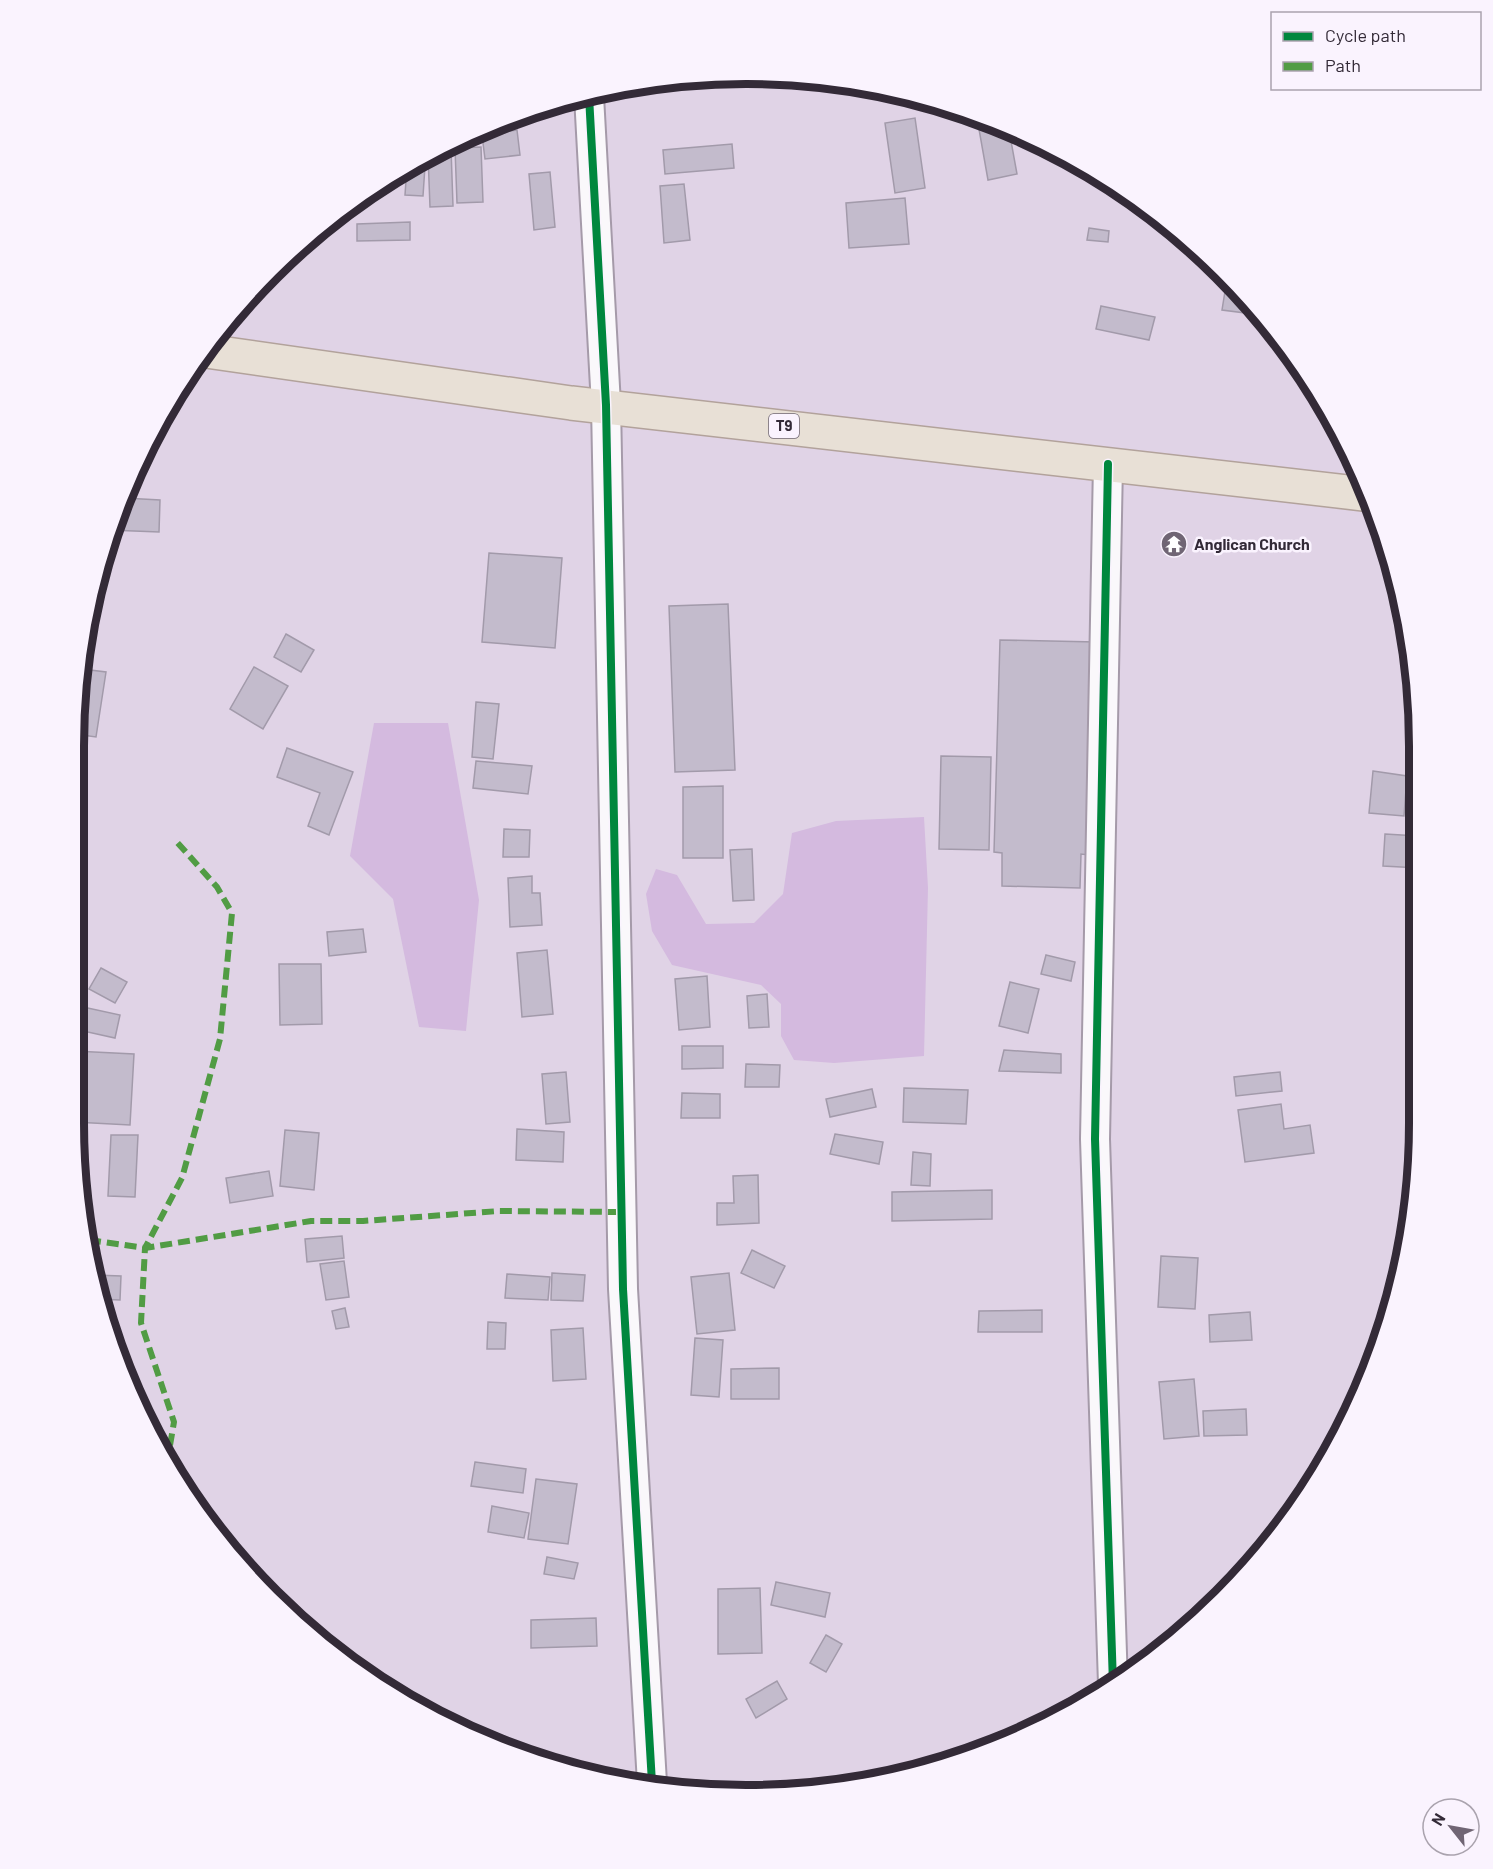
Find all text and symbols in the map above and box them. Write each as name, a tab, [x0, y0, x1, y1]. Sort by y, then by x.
legend	[1271, 12, 1481, 90]
text: Cycle path	[1325, 24, 1406, 46]
text: Path	[1325, 54, 1361, 76]
road number: T9	[769, 414, 799, 438]
temple icon: Anglican Church	[1159, 529, 1189, 559]
place label: Anglican Church	[1194, 534, 1310, 553]
north arrow	[1421, 1797, 1481, 1857]
text: N	[1427, 1810, 1449, 1828]

